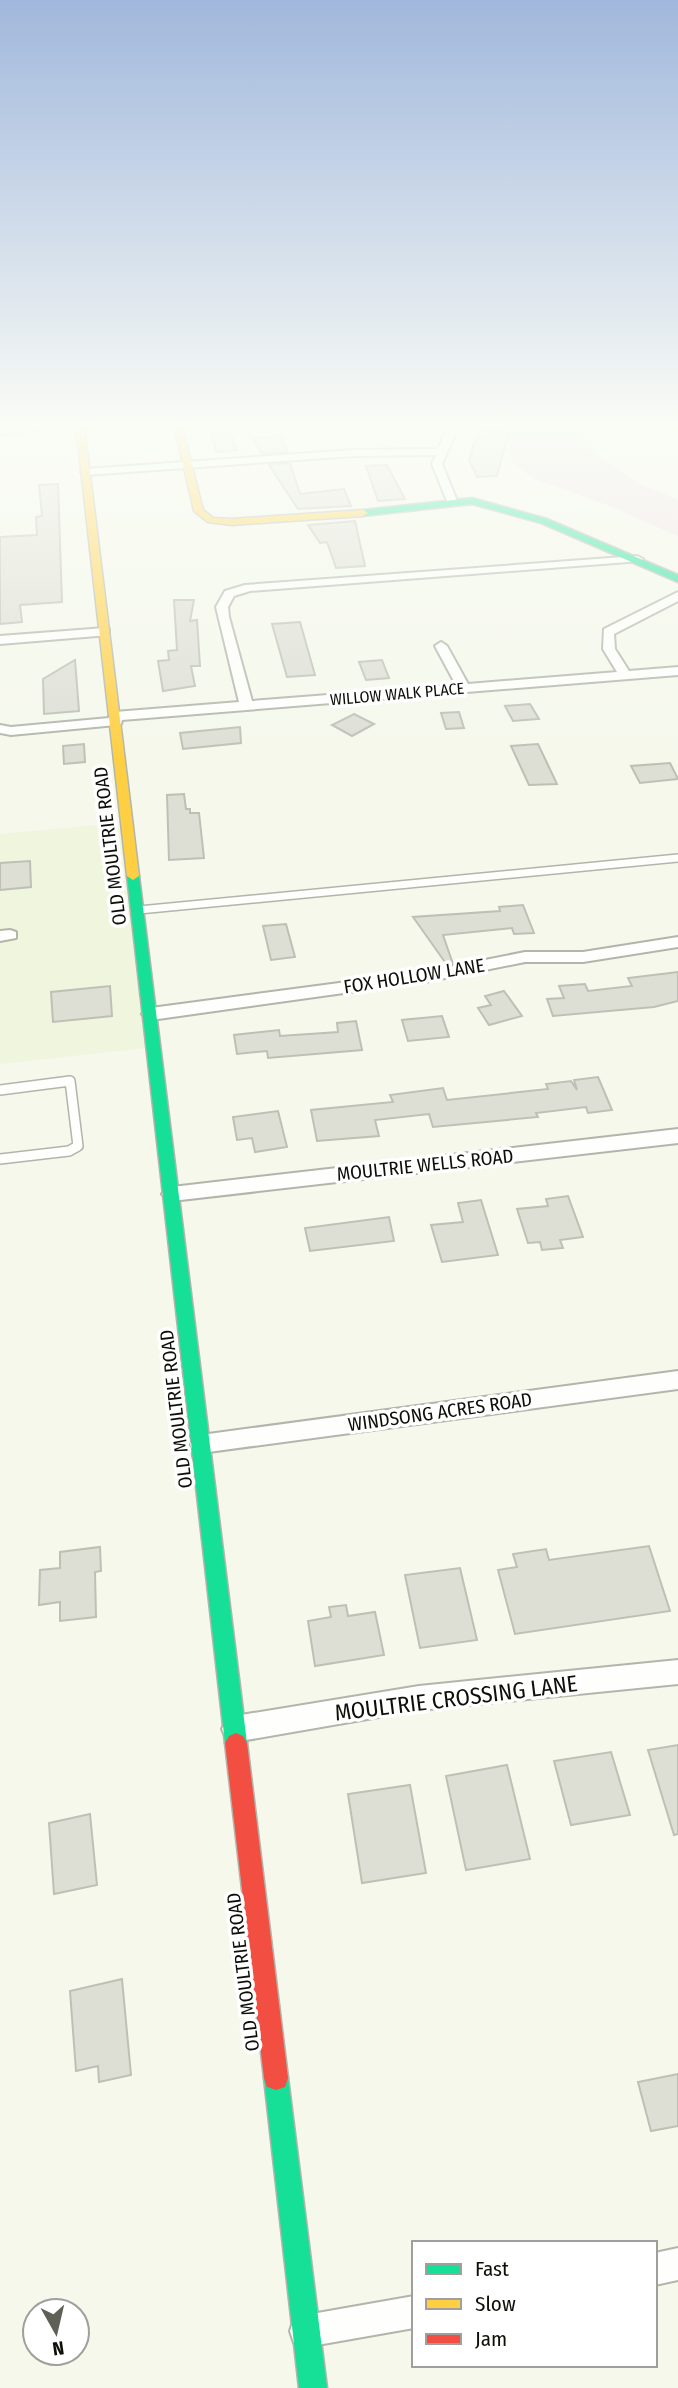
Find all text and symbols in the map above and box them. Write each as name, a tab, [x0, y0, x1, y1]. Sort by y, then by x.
street label: WILLOW WALK PLACE	[329, 679, 465, 709]
street label: OLD MOULTRIE ROAD	[89, 765, 131, 927]
street label: FOX HOLLOW LANE	[342, 953, 486, 998]
street label: MOULTRIE WELLS ROAD	[336, 1144, 514, 1186]
street label: OLD MOULTRIE ROAD	[155, 1328, 197, 1490]
street label: WINDSONG ACRES ROAD	[347, 1388, 533, 1436]
street label: MOULTRIE CROSSING LANE	[333, 1669, 579, 1727]
street label: OLD MOULTRIE ROAD	[222, 1891, 264, 2053]
legend	[412, 2241, 657, 2367]
text: Fast	[475, 2256, 509, 2282]
text: Slow	[475, 2291, 516, 2317]
north arrow	[21, 2297, 91, 2367]
text: Jam	[475, 2326, 507, 2352]
text: N	[51, 2336, 66, 2361]

